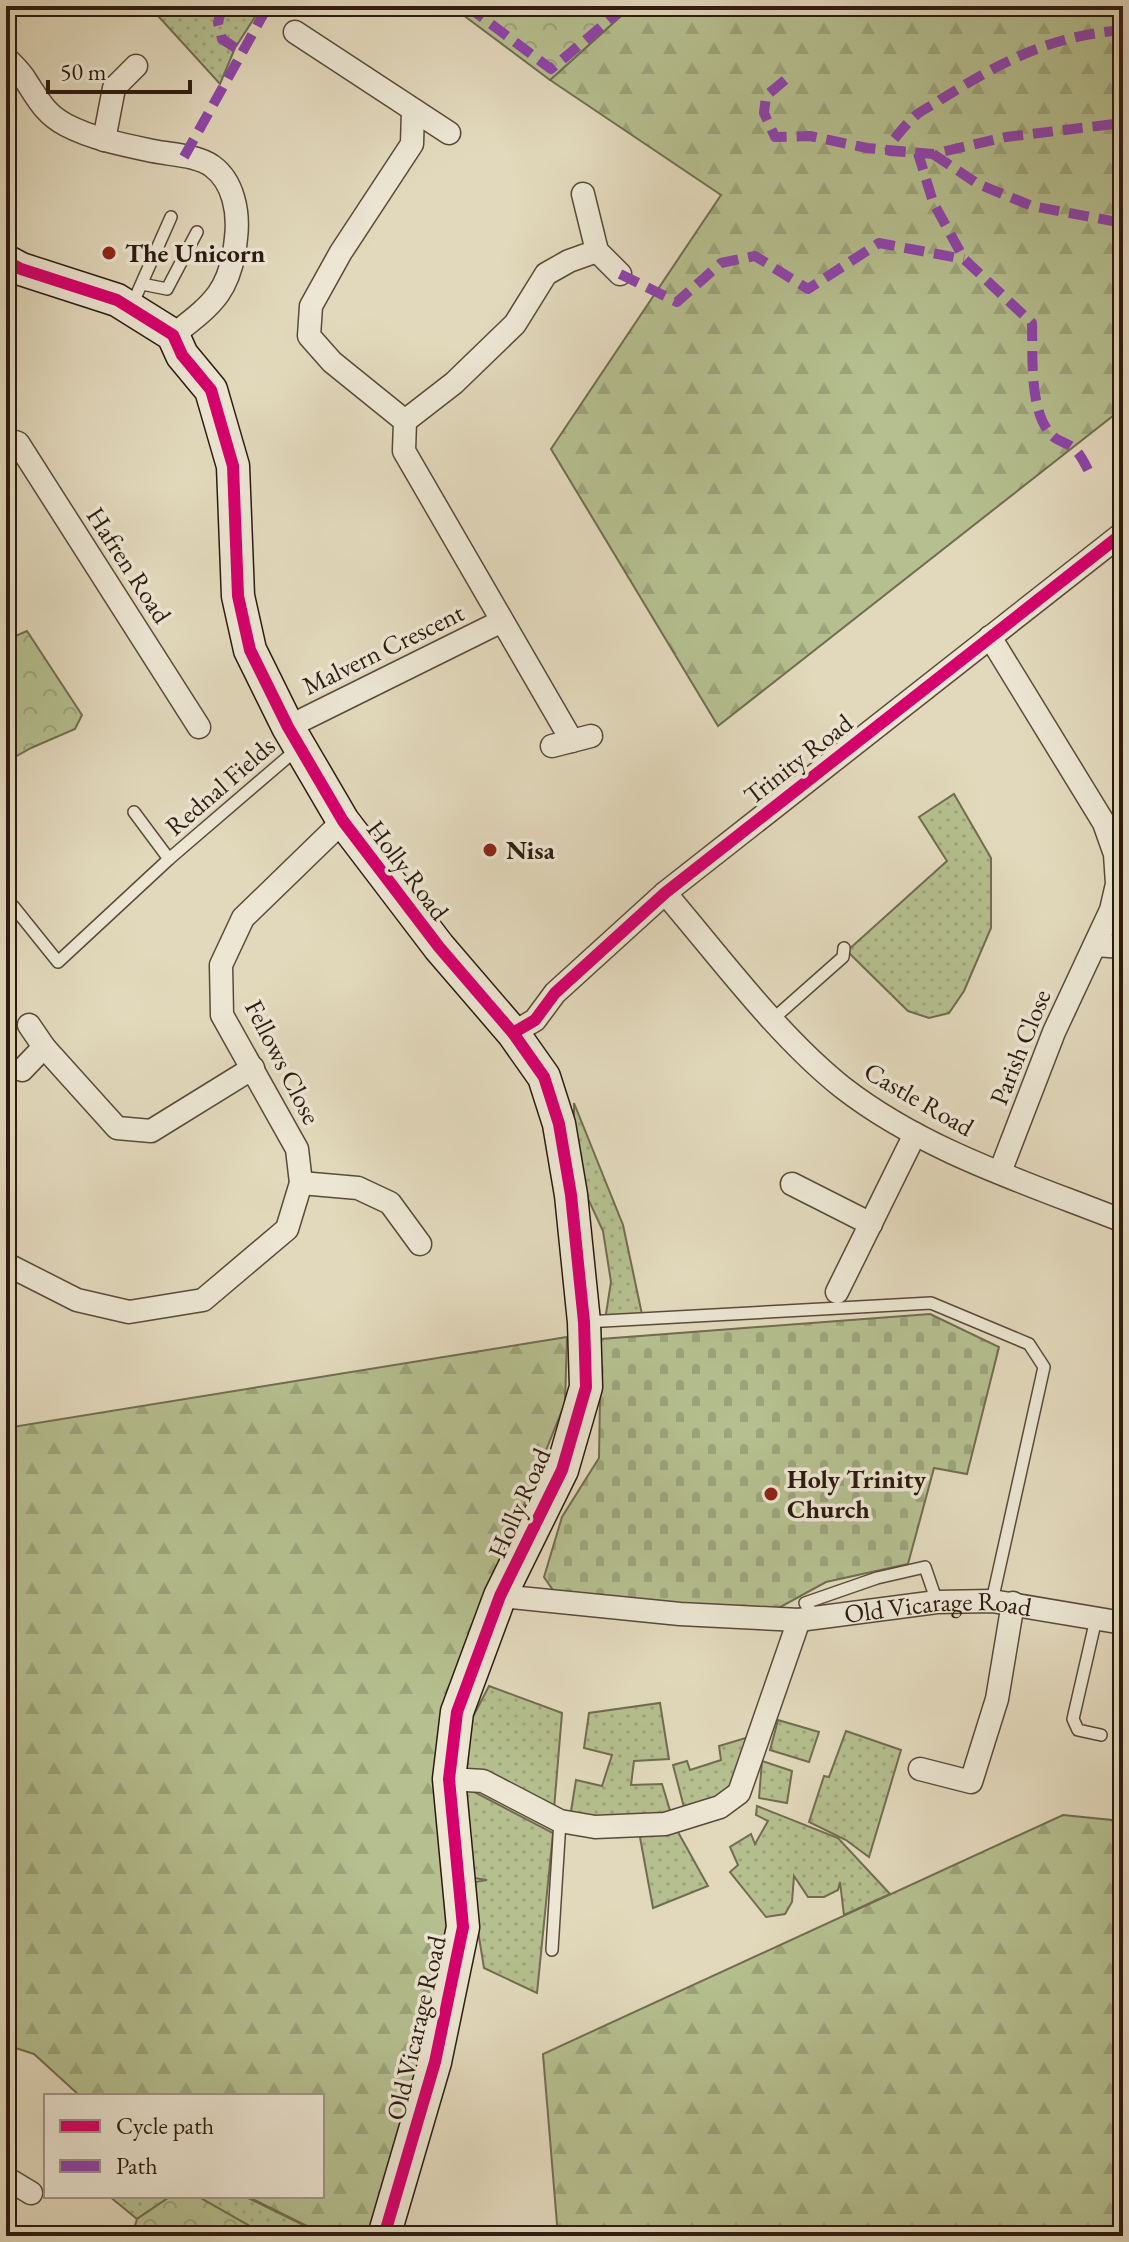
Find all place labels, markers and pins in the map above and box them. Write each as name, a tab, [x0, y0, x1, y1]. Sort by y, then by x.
place label: The Unicorn	[125, 236, 265, 270]
marker: The Unicorn	[100, 244, 118, 262]
place label: Nisa	[506, 833, 556, 867]
marker: Nisa	[481, 841, 499, 859]
place label: Holy Trinity Church	[787, 1462, 926, 1526]
marker: Holy Trinity Church	[762, 1485, 780, 1503]

